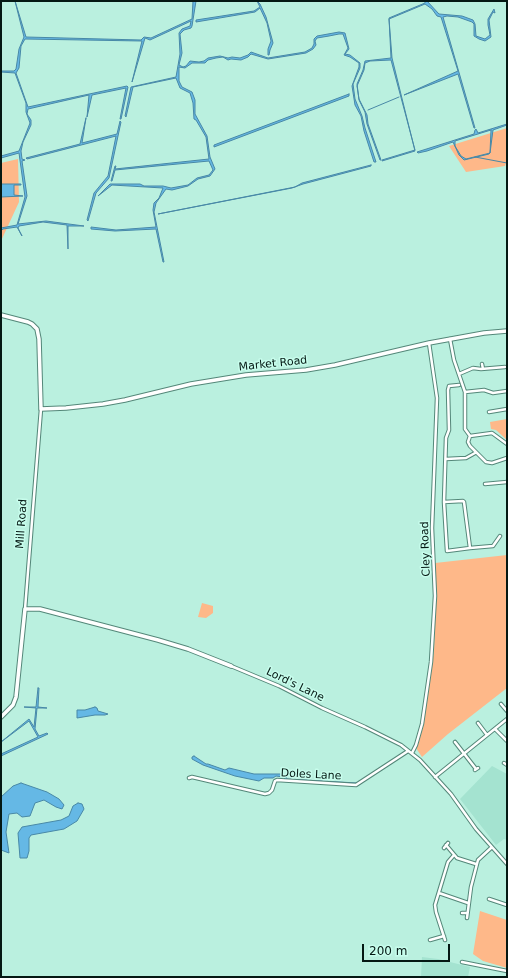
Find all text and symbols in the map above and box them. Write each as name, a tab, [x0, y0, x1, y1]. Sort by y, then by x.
street label: Market Road	[238, 354, 308, 374]
street label: Mill Road	[14, 499, 30, 549]
street label: Cley Road	[418, 521, 434, 577]
street label: Lord's Lane	[264, 665, 326, 705]
street label: Doles Lane	[280, 767, 342, 783]
scale bar	[364, 936, 452, 962]
text: 200 m	[369, 944, 407, 958]

